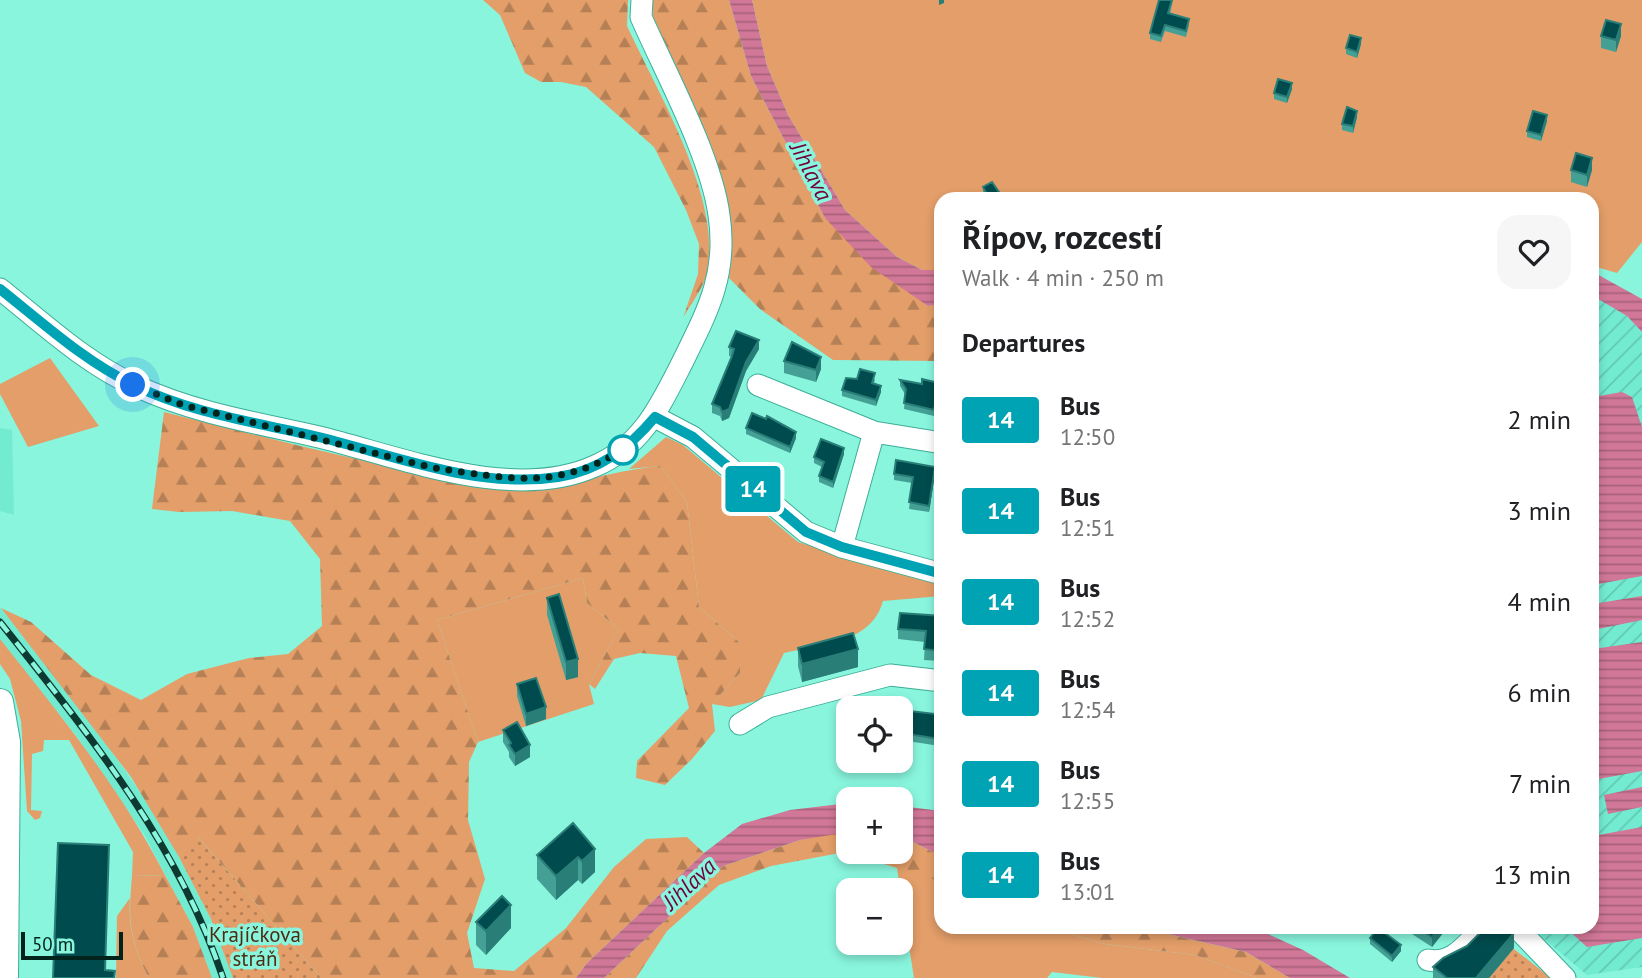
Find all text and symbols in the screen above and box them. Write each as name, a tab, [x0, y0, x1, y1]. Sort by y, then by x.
water label: Jihlava	[783, 134, 839, 205]
text: Řípov, rozcestí	[962, 215, 1162, 258]
button: heart	[1497, 215, 1571, 289]
text: Walk · 4 min · 250 m	[962, 263, 1164, 292]
text: Departures	[962, 326, 1085, 359]
your location	[115, 367, 150, 402]
text: Bus	[1060, 389, 1100, 422]
text: 2 min	[1508, 403, 1571, 436]
text: 14	[987, 404, 1014, 435]
text: 12:50	[1060, 422, 1115, 451]
unlabelled marker	[608, 435, 638, 465]
line badge: 14	[722, 466, 784, 512]
text: 14	[739, 473, 767, 504]
text: Bus	[1060, 480, 1100, 513]
text: 3 min	[1508, 494, 1571, 527]
text: 14	[987, 495, 1014, 526]
text: 12:51	[1060, 513, 1115, 542]
text: Bus	[1060, 571, 1100, 604]
text: 4 min	[1508, 585, 1571, 618]
text: 14	[987, 586, 1014, 617]
text: 12:52	[1060, 604, 1115, 633]
text: Bus	[1060, 662, 1100, 695]
text: 6 min	[1508, 676, 1571, 709]
text: 14	[987, 677, 1014, 708]
text: 12:54	[1060, 695, 1115, 724]
map controls	[836, 696, 913, 955]
button: locate	[836, 696, 913, 773]
text: Bus	[1060, 753, 1100, 786]
text: 7 min	[1509, 767, 1571, 800]
text: 14	[987, 768, 1014, 799]
text: 12:55	[1060, 786, 1115, 815]
button: +	[836, 787, 913, 864]
text: Bus	[1060, 844, 1100, 877]
water label: Jihlava	[654, 852, 722, 917]
text: 13 min	[1493, 858, 1571, 891]
text: 14	[987, 859, 1014, 890]
text: 13:01	[1060, 877, 1115, 906]
button: −	[836, 878, 913, 955]
park label: Krajíčkova stráň	[209, 921, 301, 972]
scale bar	[21, 929, 122, 961]
text: 50 m	[32, 932, 73, 956]

